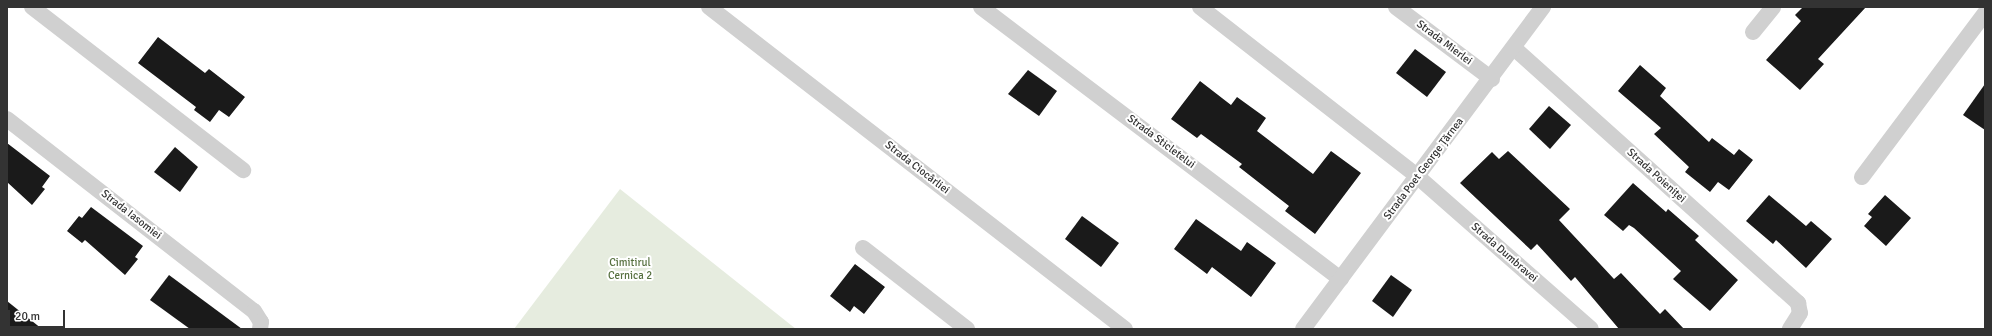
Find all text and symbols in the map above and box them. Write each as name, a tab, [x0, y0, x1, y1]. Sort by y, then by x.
street label: Strada Mierlei	[1414, 18, 1474, 68]
street label: Strada Sticletelui	[1125, 112, 1197, 172]
street label: Strada Poet George Țărnea	[1381, 115, 1467, 223]
street label: Strada Ciocârliei	[882, 139, 952, 197]
street label: Strada Poieniței	[1624, 146, 1688, 206]
street label: Strada Iasomiei	[98, 187, 164, 243]
street label: Strada Dumbravei	[1468, 221, 1540, 285]
park label: Cimitirul Cernica 2	[608, 257, 652, 283]
scale bar	[10, 302, 67, 328]
text: 20 m	[15, 309, 40, 324]

